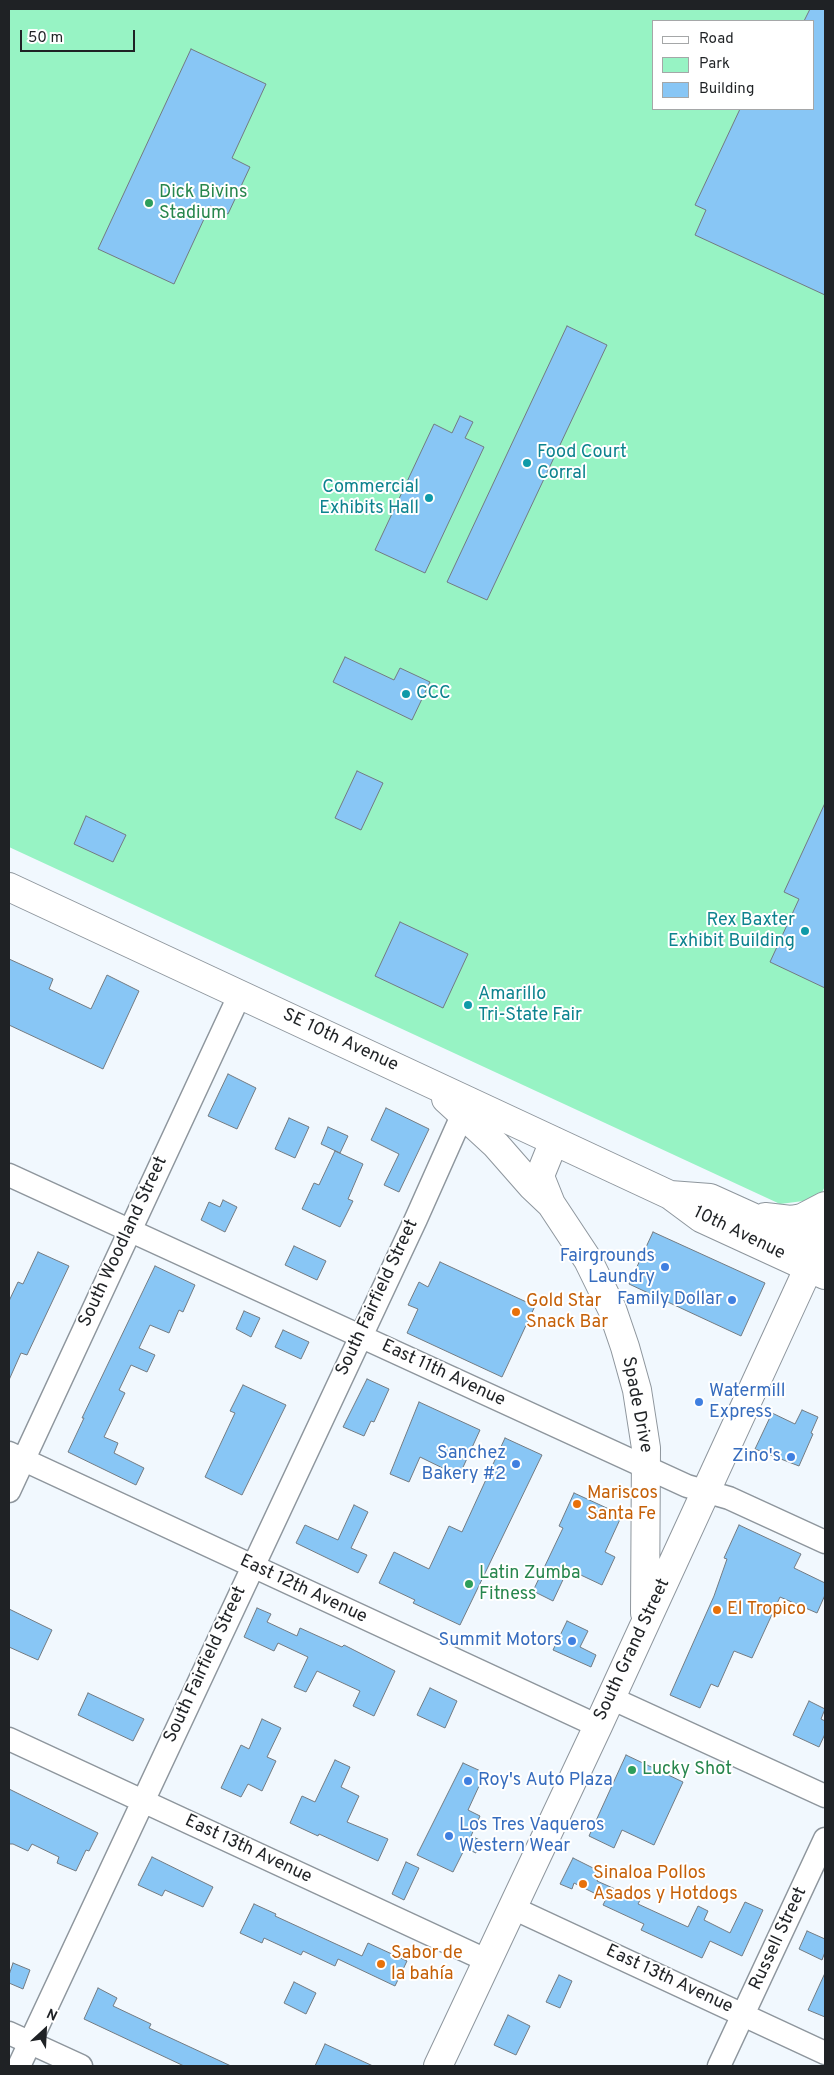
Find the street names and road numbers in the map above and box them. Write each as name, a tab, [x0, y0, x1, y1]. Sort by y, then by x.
street label: SE 10th Avenue	[279, 1005, 401, 1077]
street label: South Woodland Street	[75, 1153, 173, 1331]
street label: 10th Avenue	[690, 1203, 788, 1265]
street label: South Fairfield Street	[332, 1216, 424, 1380]
street label: East 11th Avenue	[378, 1336, 508, 1412]
street label: Spade Drive	[616, 1355, 656, 1455]
street label: East 12th Avenue	[236, 1551, 370, 1629]
street label: South Grand Street	[591, 1575, 675, 1725]
street label: South Fairfield Street	[160, 1583, 252, 1747]
street label: East 13th Avenue	[181, 1811, 315, 1889]
street label: Russell Street	[746, 1884, 812, 1994]
street label: East 13th Avenue	[602, 1941, 736, 2019]

